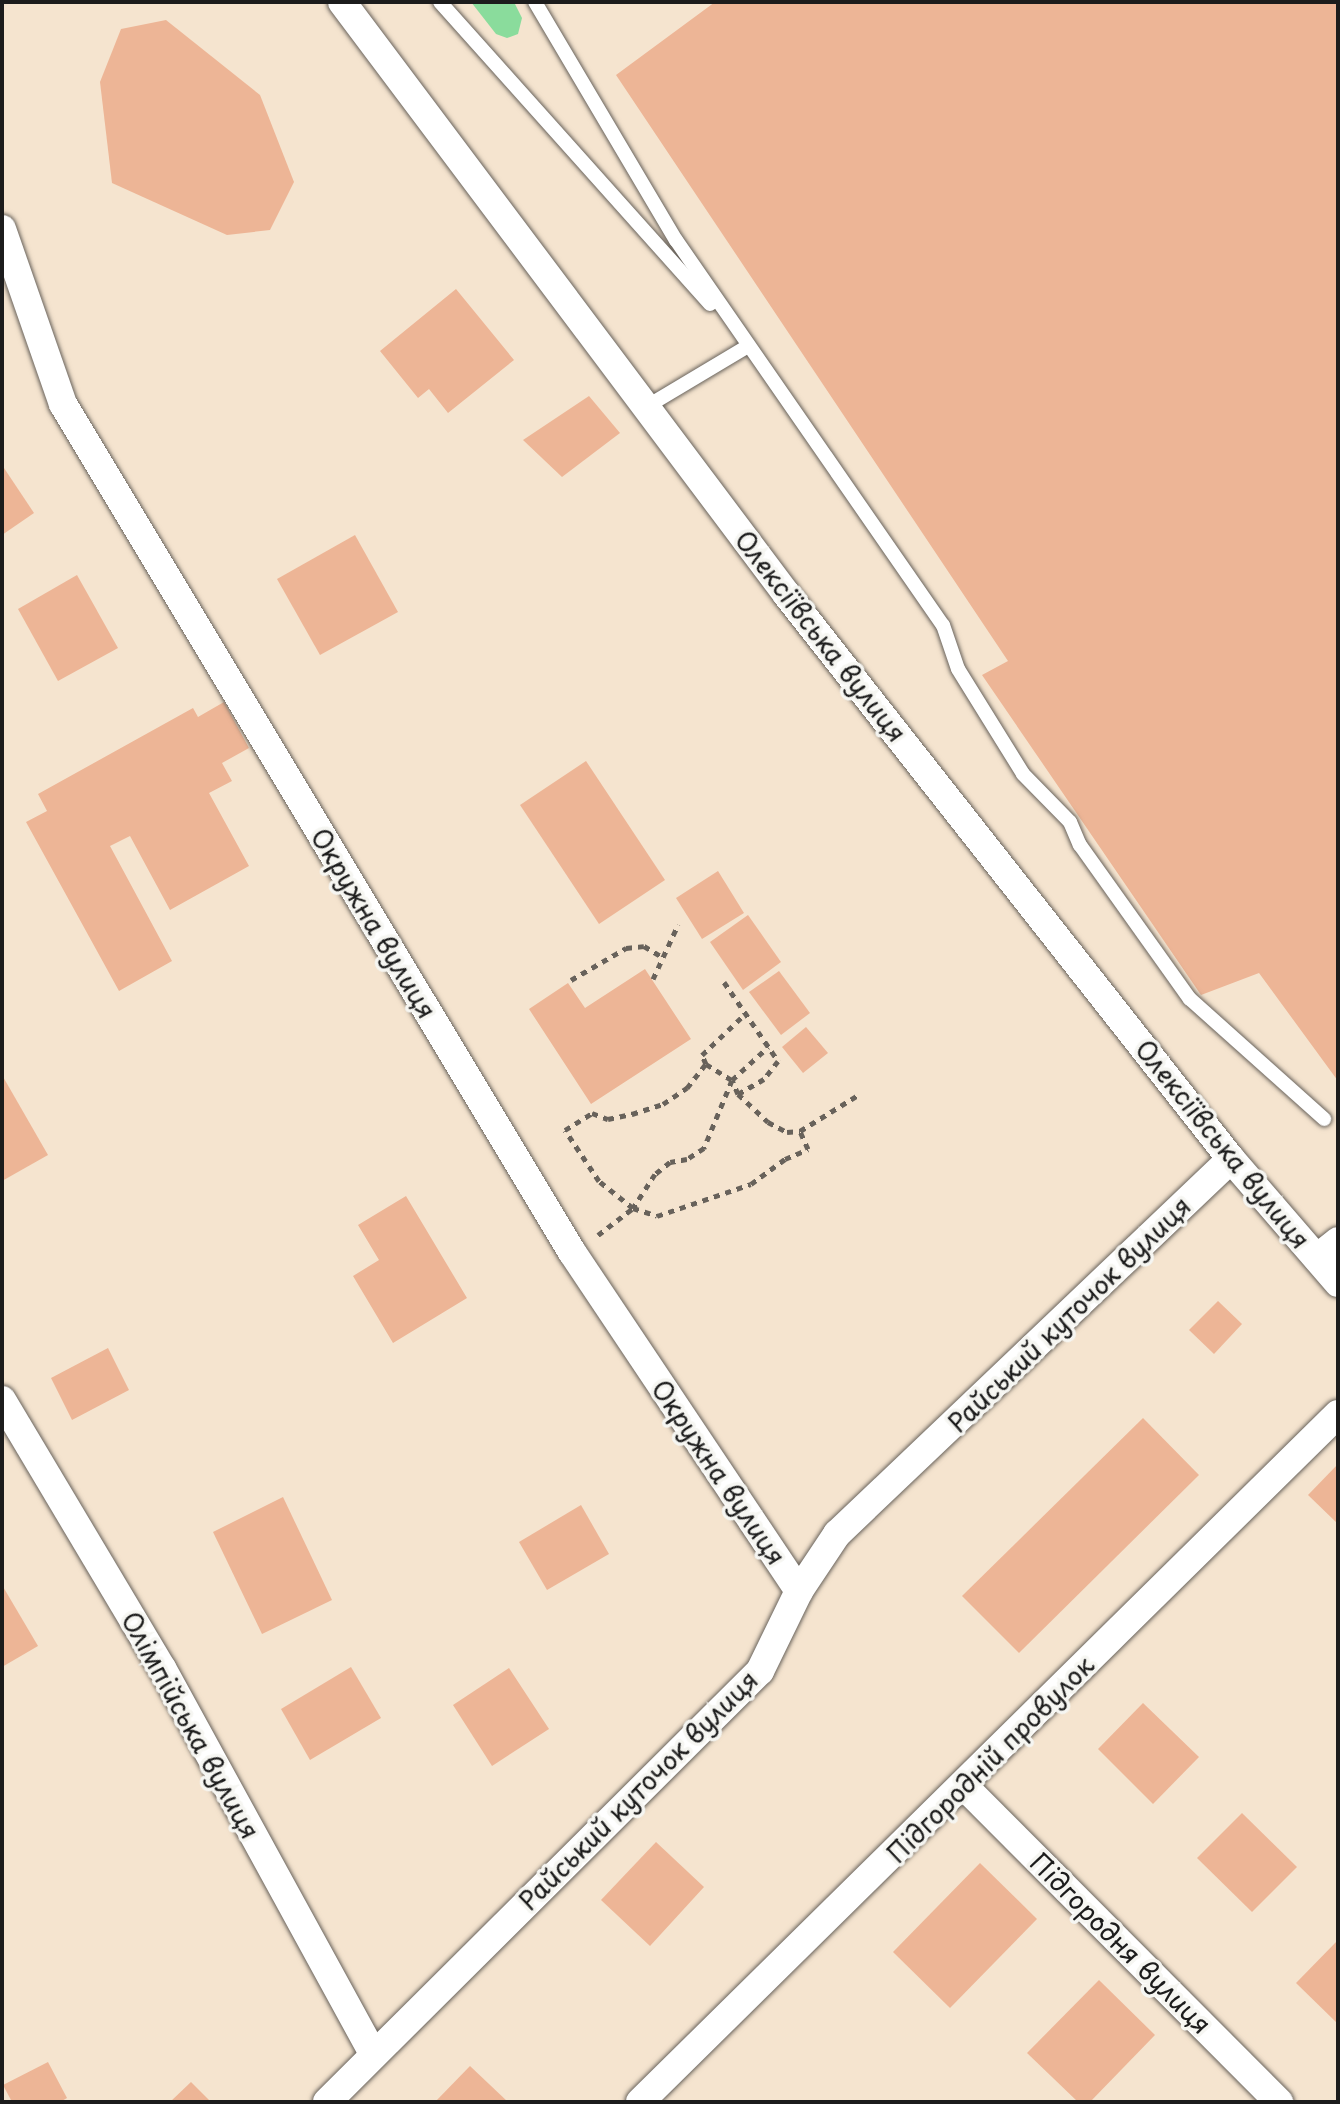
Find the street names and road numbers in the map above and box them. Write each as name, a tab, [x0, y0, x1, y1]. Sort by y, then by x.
street label: Олексіївська вулиця	[728, 524, 914, 748]
street label: Окружна вулиця	[304, 821, 444, 1025]
street label: Олексіївська вулиця	[1129, 1033, 1317, 1255]
street label: Райський куточок вулиця	[940, 1188, 1198, 1440]
street label: Окружна вулиця	[645, 1373, 793, 1571]
street label: Олімпійська вулиця	[115, 1605, 267, 1845]
street label: Підгородній провулок	[880, 1649, 1100, 1869]
street label: Райський куточок вулиця	[511, 1663, 765, 1917]
street label: Підгородня вулиця	[1024, 1846, 1218, 2040]

